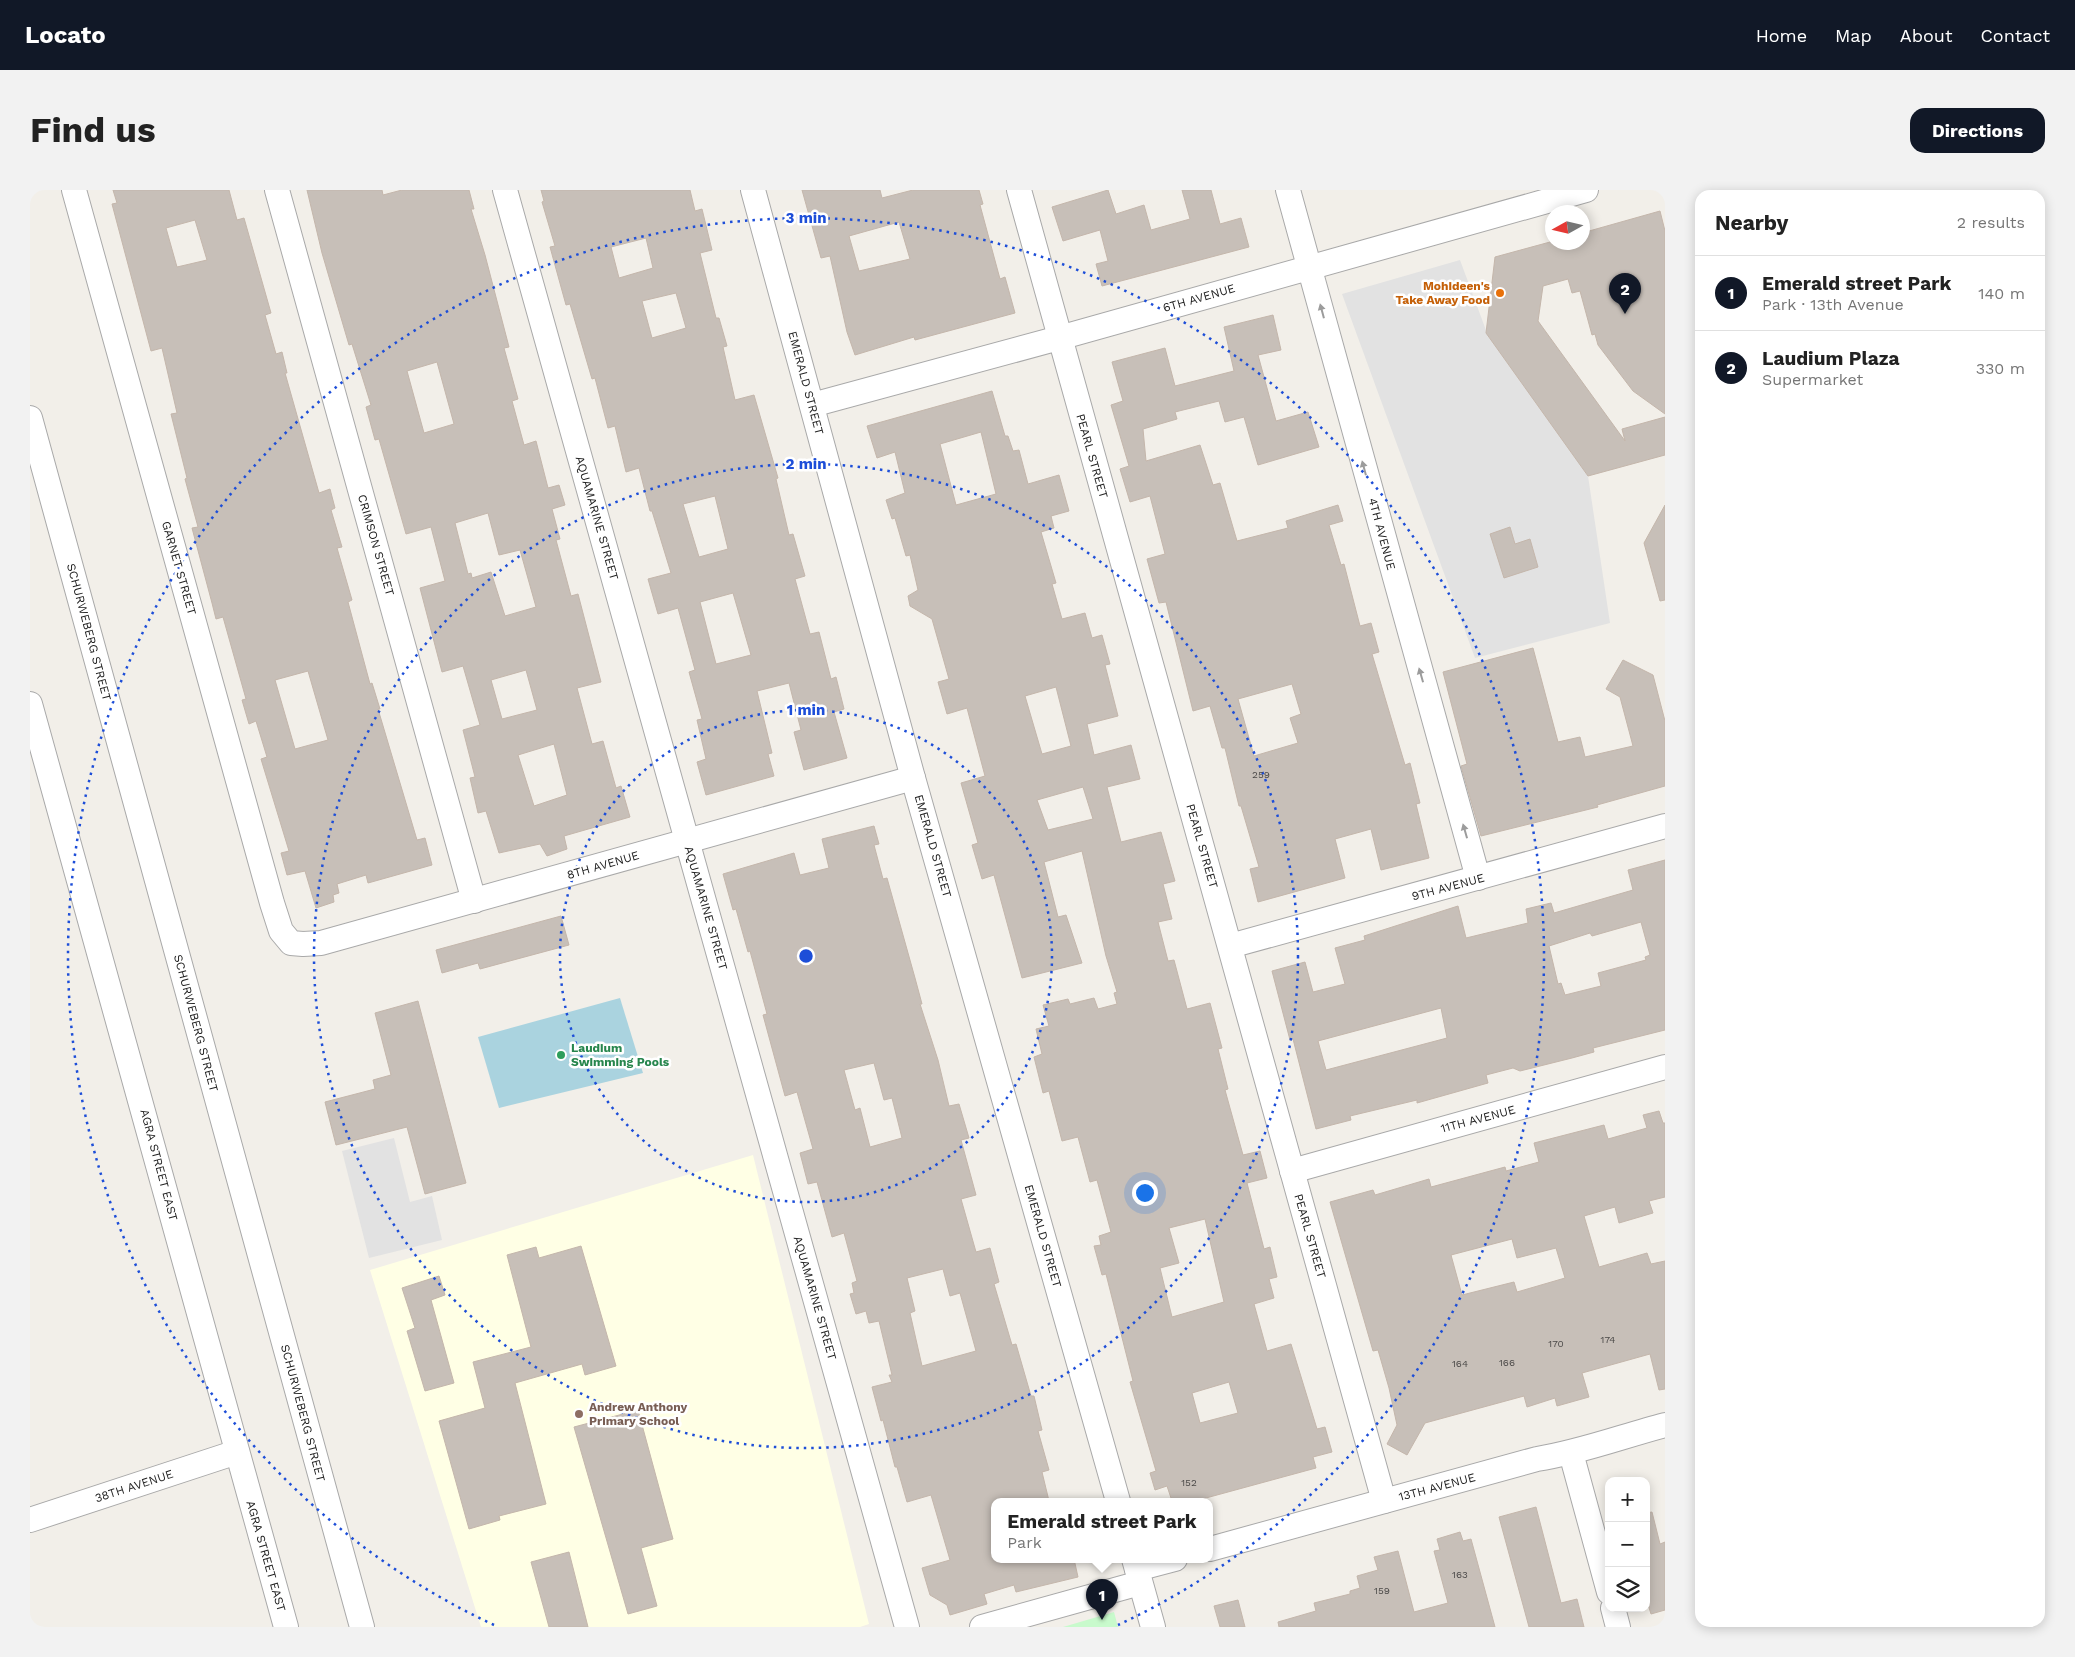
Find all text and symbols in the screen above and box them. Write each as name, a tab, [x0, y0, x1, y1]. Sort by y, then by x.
text: Locato	[25, 21, 106, 49]
text: Home	[1756, 25, 1807, 46]
text: Map	[1835, 25, 1872, 46]
text: About	[1900, 25, 1952, 46]
text: Contact	[1980, 25, 2050, 46]
button: Directions	[1910, 108, 2045, 153]
text: Find us	[30, 109, 156, 151]
north arrow	[1545, 205, 1590, 250]
text: 3 min	[786, 209, 826, 227]
text: Nearby	[1715, 210, 1788, 235]
text: 2 results	[1957, 213, 2025, 232]
text: Emerald street Park	[1762, 272, 1951, 295]
pin: 2	[1609, 273, 1641, 314]
place label: Mohideen's Take Away Food	[1395, 279, 1491, 307]
street label: 6TH AVENUE	[1161, 281, 1237, 315]
text: 1	[1728, 284, 1734, 303]
text: 140 m	[1978, 284, 2025, 303]
marker: Mohideen's Take Away Food	[1494, 287, 1506, 299]
text: Park · 13th Avenue	[1762, 295, 1904, 314]
one-way arrow	[1318, 303, 1326, 318]
street label: EMERALD STREET	[785, 330, 827, 436]
text: Laudium Plaza	[1762, 347, 1900, 370]
text: 2	[1726, 359, 1736, 378]
text: 330 m	[1976, 359, 2025, 378]
text: Supermarket	[1762, 370, 1863, 389]
street label: PEARL STREET	[1073, 412, 1111, 500]
street label: AQUAMARINE STREET	[573, 454, 621, 582]
text: 2 min	[785, 455, 827, 473]
one-way arrow	[1360, 460, 1368, 475]
street label: CRIMSON STREET	[355, 493, 397, 597]
street label: 4TH AVENUE	[1366, 496, 1398, 572]
street label: GARNET STREET	[159, 519, 199, 617]
street label: SCHURWEBERG STREET	[64, 562, 114, 702]
one-way arrow	[1416, 667, 1424, 682]
text: 1 min	[787, 701, 825, 719]
house number: 259	[1252, 769, 1270, 780]
street label: EMERALD STREET	[912, 793, 954, 899]
street label: PEARL STREET	[1183, 802, 1221, 890]
one-way arrow	[1460, 824, 1468, 839]
street label: AQUAMARINE STREET	[682, 844, 730, 972]
street label: 8TH AVENUE	[565, 848, 641, 882]
street label: 9TH AVENUE	[1410, 871, 1486, 903]
centre of rings	[797, 947, 815, 965]
street label: SCHURWEBERG STREET	[171, 953, 221, 1093]
place label: Laudium Swimming Pools	[571, 1041, 670, 1069]
marker: Laudium Swimming Pools	[555, 1049, 567, 1061]
street label: 11TH AVENUE	[1439, 1102, 1517, 1136]
street label: AGRA STREET EAST	[137, 1108, 181, 1222]
your location	[1132, 1180, 1158, 1206]
street label: EMERALD STREET	[1022, 1183, 1064, 1289]
street label: PEARL STREET	[1291, 1192, 1329, 1280]
street label: AQUAMARINE STREET	[791, 1234, 839, 1362]
house number: 174	[1601, 1334, 1615, 1345]
house number: 170	[1548, 1338, 1564, 1349]
street label: SCHURWEBERG STREET	[278, 1343, 328, 1483]
house number: 166	[1499, 1357, 1515, 1368]
house number: 164	[1452, 1358, 1468, 1369]
place label: Andrew Anthony Primary School	[589, 1400, 687, 1428]
marker: Andrew Anthony Primary School	[573, 1408, 585, 1420]
street label: 38TH AVENUE	[93, 1467, 175, 1505]
street label: 13TH AVENUE	[1397, 1470, 1477, 1504]
house number: 152	[1181, 1477, 1197, 1488]
map controls	[1605, 1477, 1650, 1612]
button: +	[1605, 1477, 1650, 1522]
popup	[991, 1498, 1213, 1563]
street label: AGRA STREET EAST	[243, 1499, 289, 1613]
text: Emerald street Park	[1007, 1510, 1197, 1533]
button: −	[1605, 1522, 1650, 1567]
text: Park	[1007, 1533, 1042, 1552]
button: layers	[1605, 1567, 1650, 1612]
house number: 163	[1452, 1569, 1468, 1580]
pin: 1	[1086, 1579, 1118, 1620]
house number: 159	[1374, 1585, 1390, 1596]

